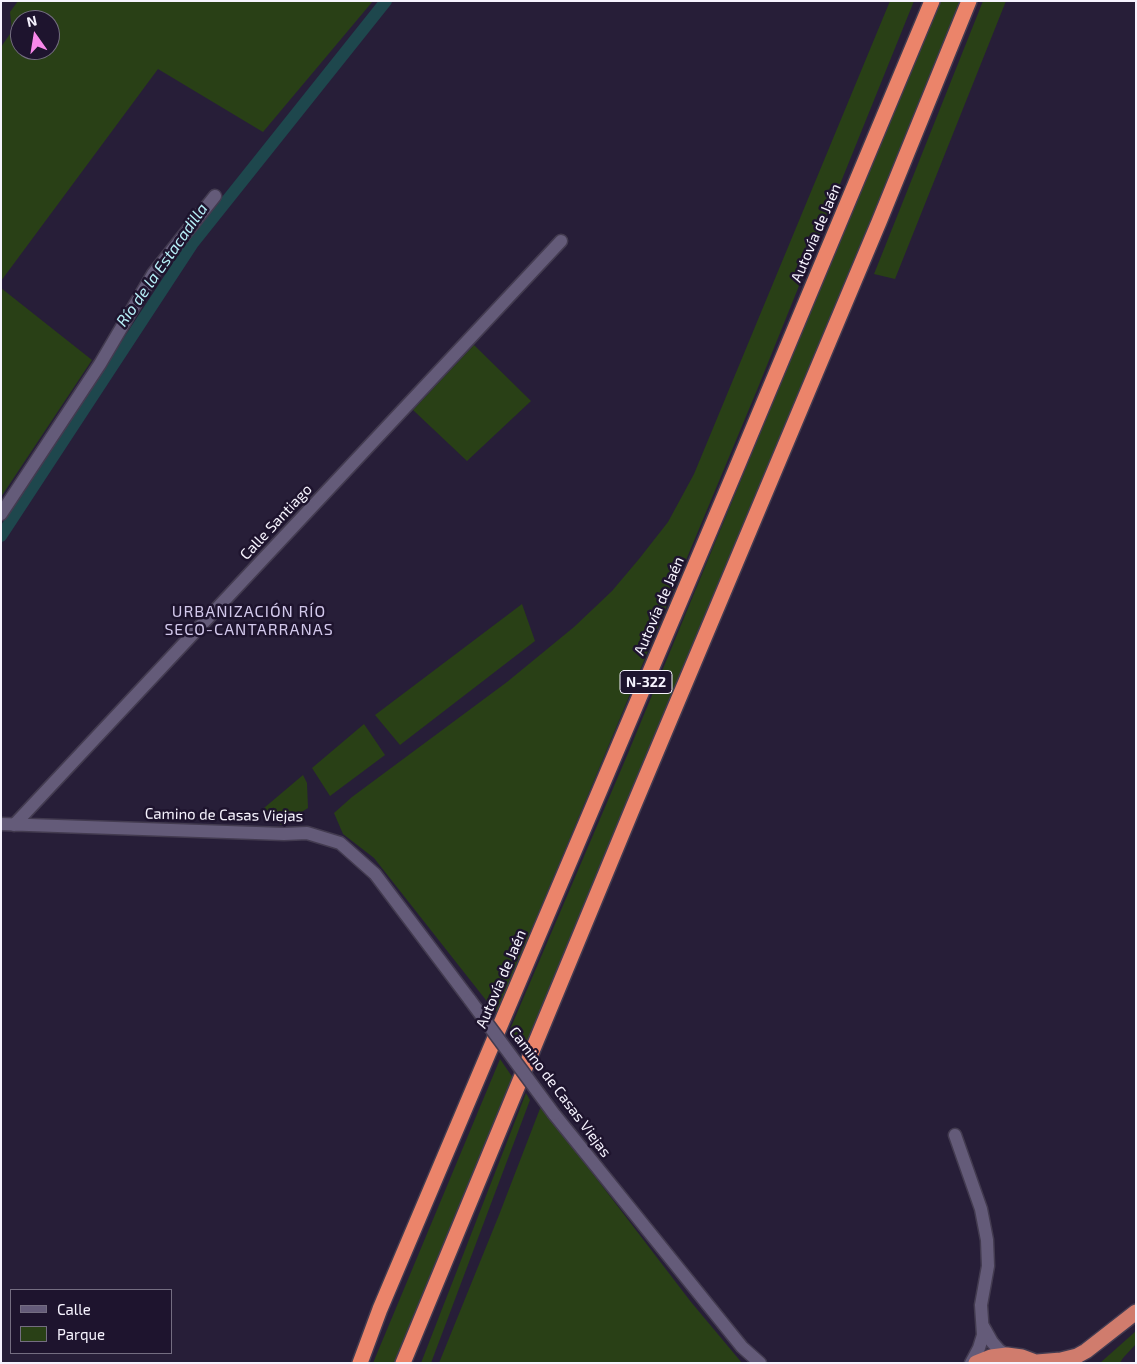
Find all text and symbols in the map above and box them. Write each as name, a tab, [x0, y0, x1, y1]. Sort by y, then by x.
north arrow	[10, 10, 60, 60]
text: N	[25, 11, 39, 30]
street label: Autovía de Jaén	[787, 181, 845, 285]
water label: Río de la Estacadilla	[112, 200, 212, 330]
street label: Calle Santiago	[236, 480, 316, 564]
street label: Autovía de Jaén	[630, 554, 688, 658]
district label: URBANIZACIÓN RÍO SECO-CANTARRANAS	[162, 602, 336, 640]
road number: N-322	[620, 670, 672, 694]
street label: Camino de Casas Viejas	[145, 805, 303, 825]
street label: Autovía de Jaén	[472, 927, 530, 1031]
street label: Camino de Casas Viejas	[505, 1023, 615, 1161]
legend	[10, 1289, 172, 1354]
text: Calle	[57, 1300, 91, 1318]
text: Parque	[57, 1325, 105, 1343]

